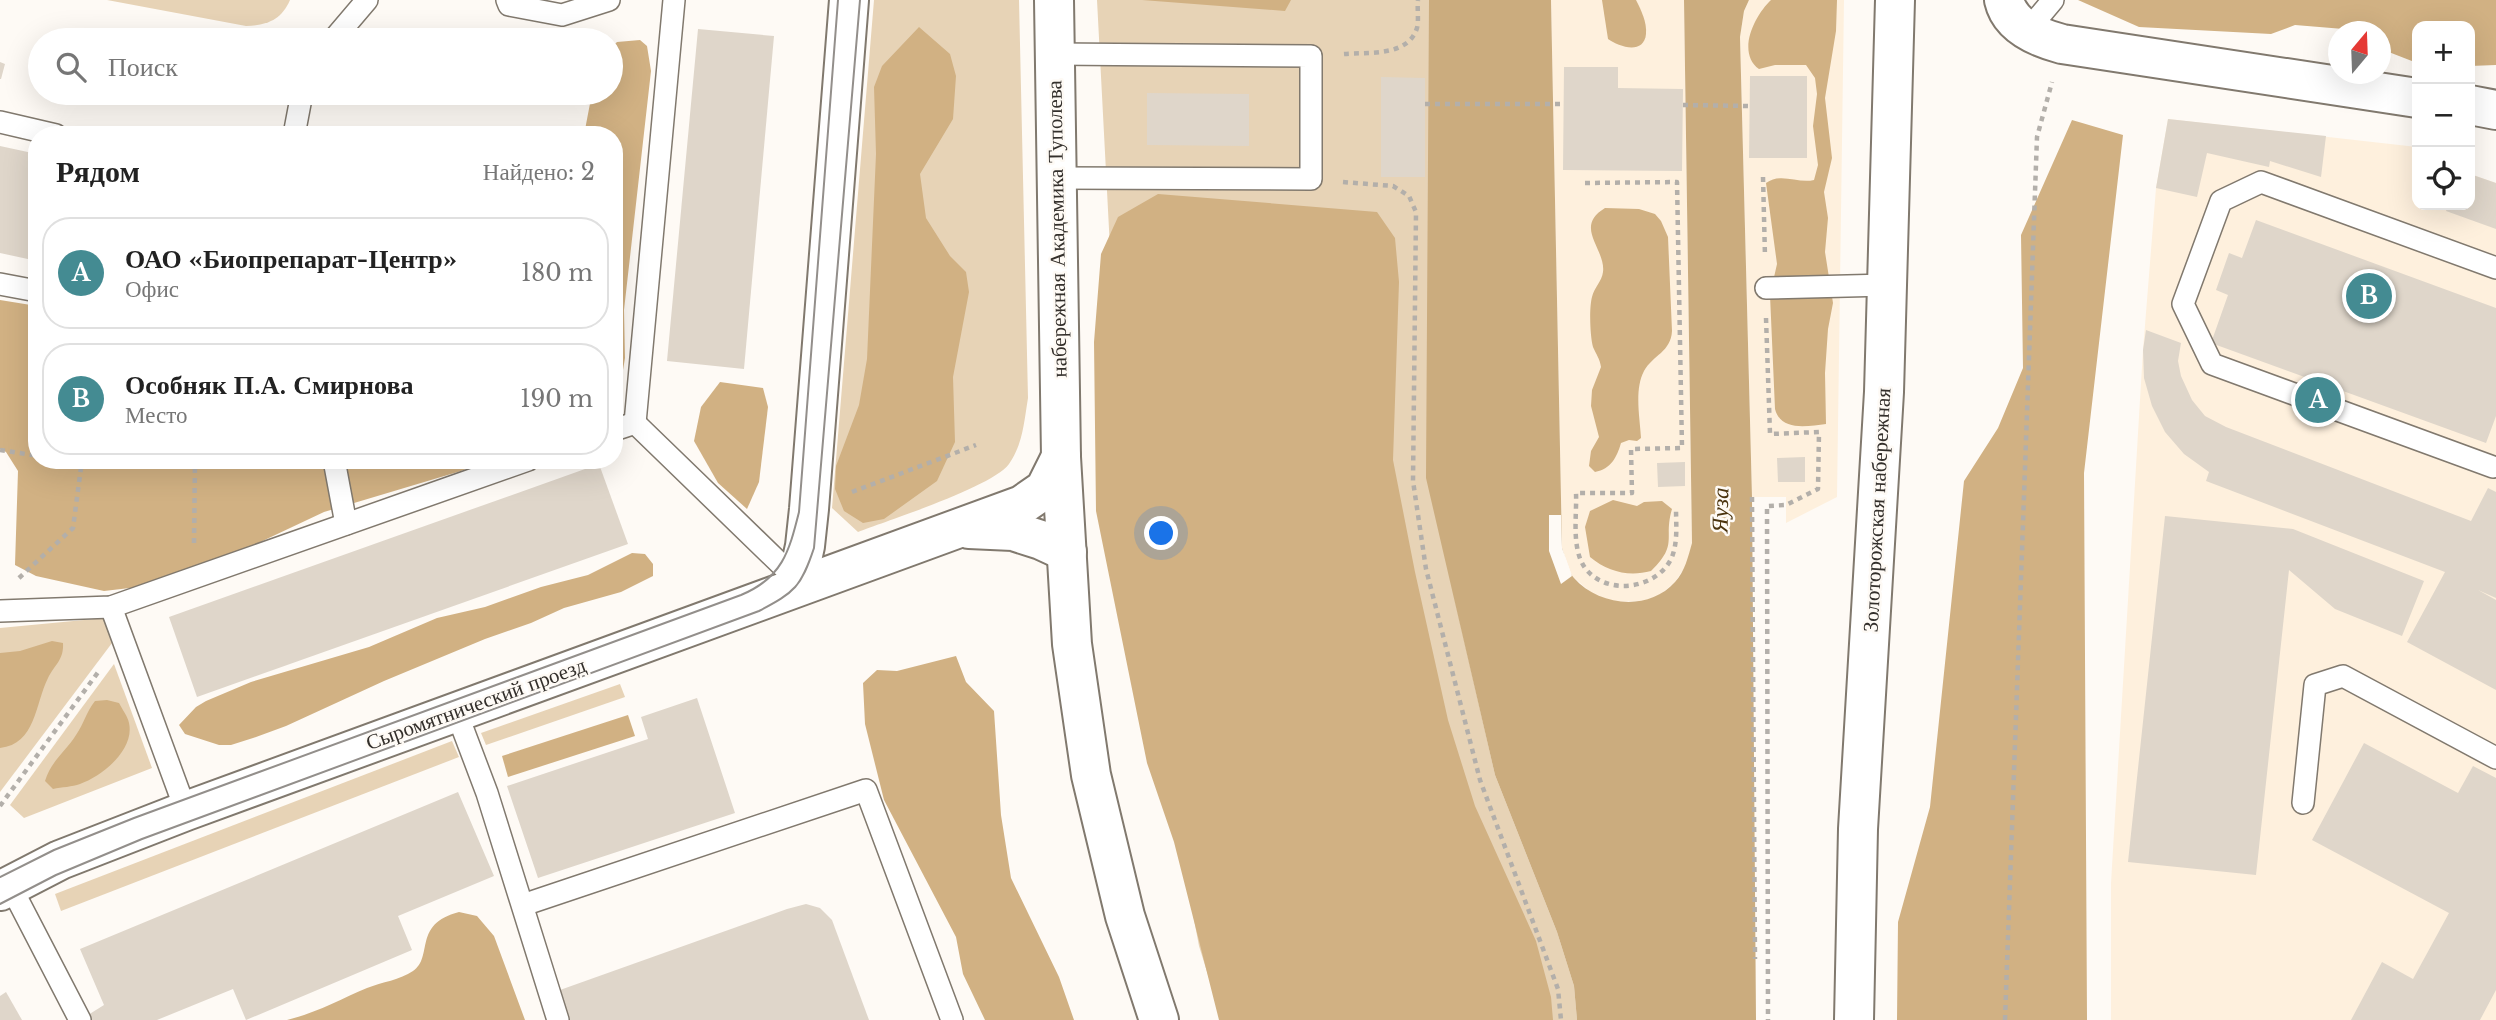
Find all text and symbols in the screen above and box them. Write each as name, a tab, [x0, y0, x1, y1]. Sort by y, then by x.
north arrow	[2328, 21, 2391, 84]
map controls	[2412, 21, 2475, 210]
button: +	[2412, 21, 2475, 84]
search box	[28, 28, 623, 105]
icon: search	[52, 48, 90, 86]
text: Поиск	[108, 51, 178, 83]
street label: набережная Академика Туполева	[1041, 79, 1073, 378]
button: −	[2412, 84, 2475, 147]
button: locate	[2412, 147, 2475, 210]
text: Рядом	[56, 153, 140, 190]
text: Найдено: 2	[483, 158, 595, 186]
text: ОАО «Биопрепарат-Центр»	[125, 243, 457, 275]
text: A	[72, 259, 90, 287]
text: 180 m	[521, 259, 593, 287]
pin: B	[2346, 270, 2392, 322]
text: Офис	[125, 275, 179, 303]
text: Особняк П.А. Смирнова	[125, 369, 413, 401]
pin: A	[2295, 374, 2341, 426]
text: B	[72, 385, 90, 413]
text: 190 m	[520, 385, 593, 413]
street label: Золоторожская набережная	[1858, 387, 1896, 633]
text: Место	[125, 401, 187, 429]
water label: Яуза	[1706, 487, 1734, 534]
your location	[1144, 516, 1178, 550]
street label: Сыромятнический проезд	[362, 652, 590, 756]

